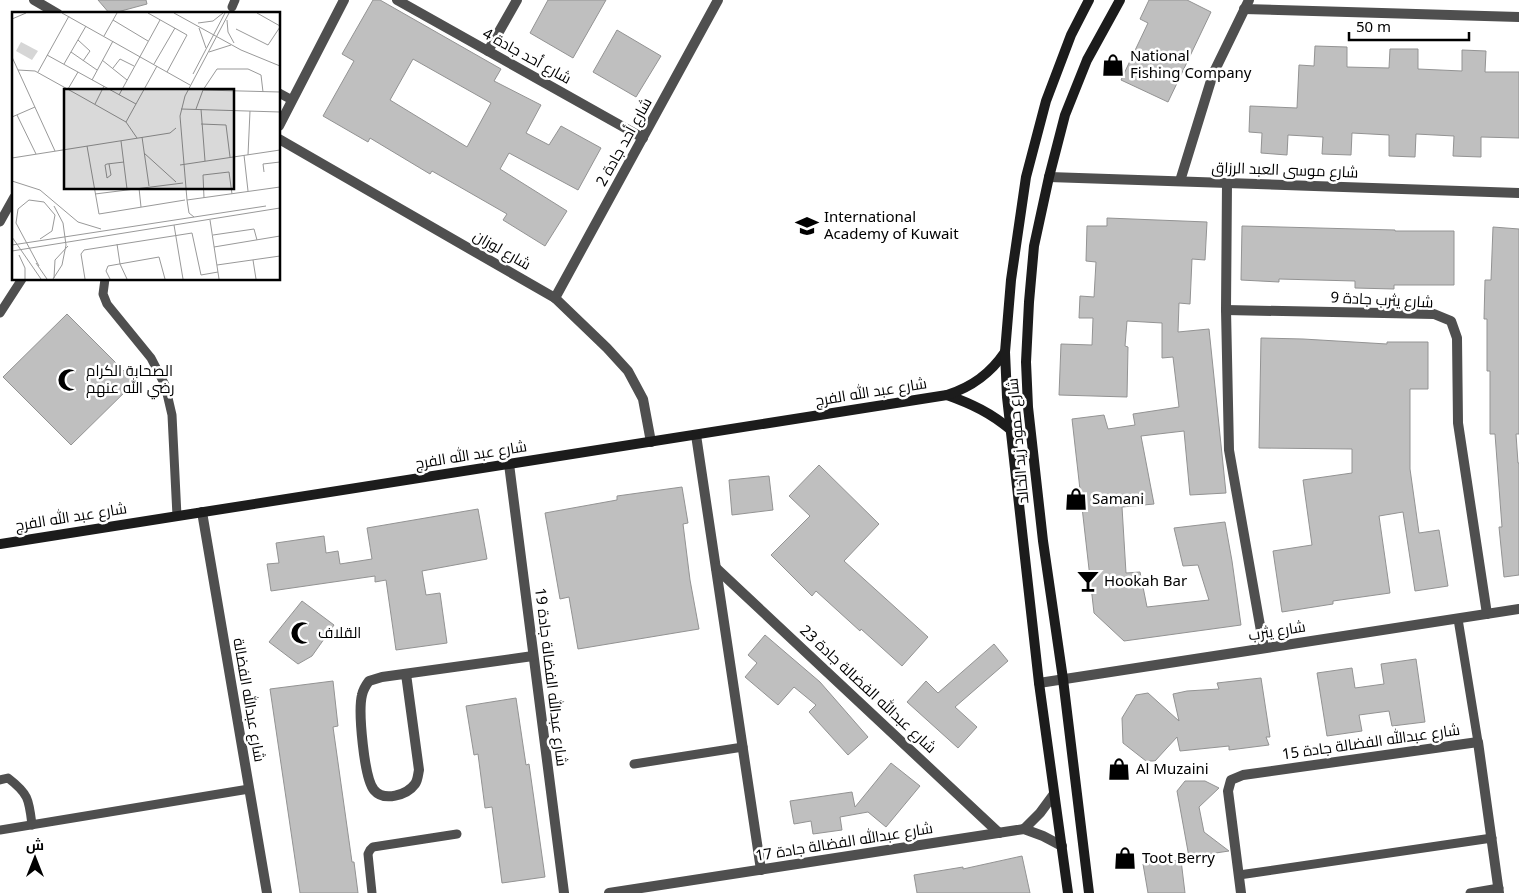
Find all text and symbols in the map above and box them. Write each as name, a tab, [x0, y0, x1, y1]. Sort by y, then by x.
scale bar	[1349, 10, 1469, 42]
inset map	[12, 12, 280, 280]
text: 50 m	[1356, 16, 1391, 36]
street label: شارع أحد جادة 4	[479, 23, 575, 89]
place label: National Fishing Company	[1130, 45, 1252, 82]
shop icon: National Fishing Company	[1100, 52, 1126, 78]
street label: شارع أحد جادة 2	[591, 94, 657, 190]
street label: شارع موسى العبد الرزاق	[1211, 156, 1359, 184]
place label: International Academy of Kuwait	[824, 206, 959, 243]
school or university icon: International Academy of Kuwait	[794, 213, 820, 239]
street label: شارع لوزان	[469, 225, 535, 275]
street label: شارع يثرب جادة 9	[1330, 286, 1434, 314]
place label: الصحابة الكرام رضي الله عنهم	[86, 360, 175, 400]
mosque icon: الصحابة الكرام رضي الله عنهم	[56, 367, 82, 393]
street label: شارع عبد الله الفرج	[814, 372, 928, 412]
street label: شارع حمود زيد الخالد	[1002, 377, 1034, 505]
street label: شارع عبد الله الفرج	[414, 435, 528, 475]
shop icon: Samani	[1063, 486, 1089, 512]
place label: Samani	[1092, 488, 1144, 508]
street label: شارع عبد الله الفرج	[14, 497, 128, 537]
bar icon: Hookah Bar	[1075, 568, 1101, 594]
place label: Hookah Bar	[1104, 570, 1187, 590]
street label: شارع عبدالله الفضالة جادة 19	[529, 587, 573, 767]
street label: شارع يثرب	[1247, 616, 1307, 646]
mosque icon: القلاف	[289, 620, 315, 646]
street label: شارع عبدالله الفضالة جادة 23	[795, 620, 941, 758]
place label: القلاف	[318, 622, 361, 642]
street label: شارع عبدالله الفضالة	[227, 636, 271, 764]
street label: شارع عبدالله الفضالة جادة 15	[1281, 719, 1461, 765]
shop icon: Al Muzaini	[1106, 756, 1132, 782]
place label: Al Muzaini	[1136, 758, 1209, 778]
street label: شارع عبدالله الفضالة جادة 17	[754, 817, 934, 867]
north arrow	[10, 833, 60, 883]
text: ش	[26, 835, 44, 854]
shop icon: Toot Berry	[1112, 845, 1138, 871]
place label: Toot Berry	[1142, 847, 1215, 867]

